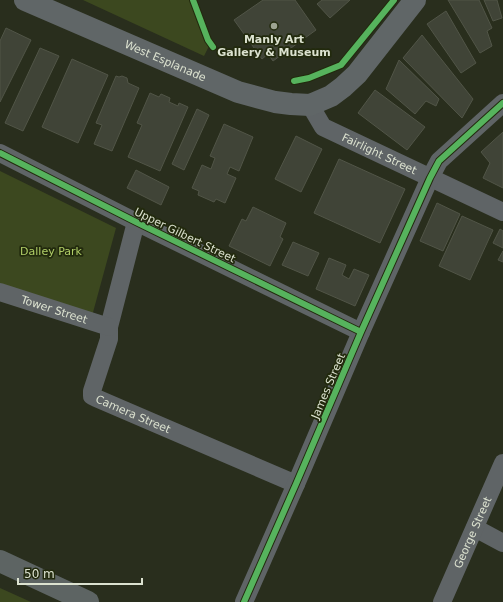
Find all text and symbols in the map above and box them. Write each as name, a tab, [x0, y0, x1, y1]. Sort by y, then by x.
marker: Manly Art Gallery & Museum	[269, 21, 279, 31]
place label: Manly Art Gallery & Museum	[217, 33, 331, 59]
street label: West Esplanade	[122, 38, 208, 85]
street label: Fairlight Street	[340, 131, 419, 178]
street label: Upper Gilbert Street	[132, 205, 238, 266]
park label: Dalley Park	[20, 245, 83, 258]
street label: Tower Street	[18, 293, 90, 327]
street label: James Street	[308, 351, 348, 422]
street label: Camera Street	[94, 393, 173, 436]
street label: George Street	[452, 494, 495, 571]
scale bar	[18, 560, 142, 586]
text: 50 m	[24, 567, 55, 581]

